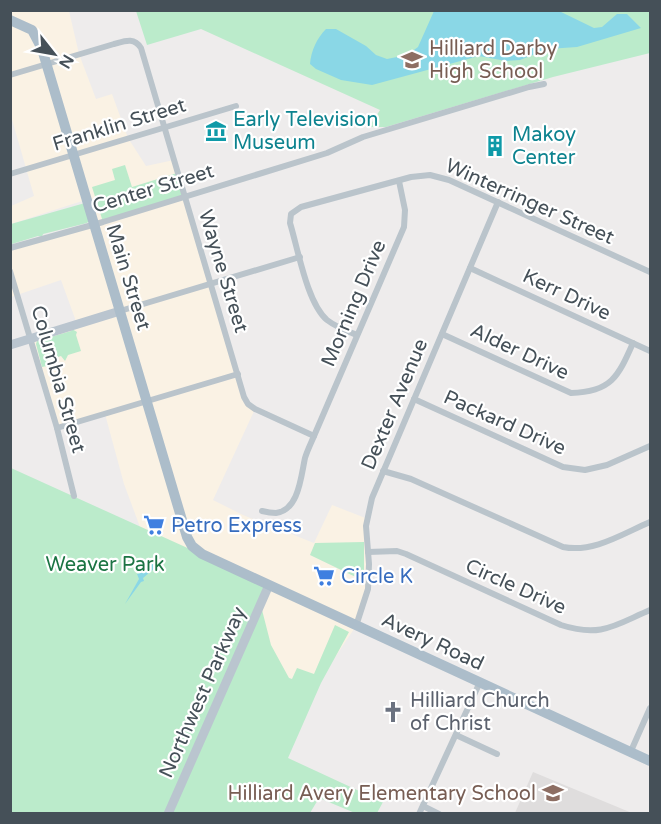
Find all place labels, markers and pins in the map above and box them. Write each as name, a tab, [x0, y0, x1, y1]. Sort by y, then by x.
place label: Hilliard Darby High School	[429, 37, 557, 84]
school or university icon: Hilliard Darby High School	[400, 48, 424, 72]
place label: Early Television Museum	[233, 108, 378, 155]
museum icon: Early Television Museum	[204, 119, 228, 143]
place label: Makoy Center	[512, 123, 576, 170]
building icon: Makoy Center	[483, 134, 507, 158]
supermarket icon: Petro Express	[142, 513, 166, 537]
place label: Petro Express	[171, 514, 302, 538]
supermarket icon: Circle K	[312, 564, 336, 588]
place label: Circle K	[341, 565, 413, 589]
place label: Hilliard Church of Christ	[410, 689, 550, 736]
church icon: Hilliard Church of Christ	[381, 700, 405, 724]
school or university icon: Hilliard Avery Elementary School	[541, 781, 565, 805]
place label: Hilliard Avery Elementary School	[228, 782, 536, 806]

